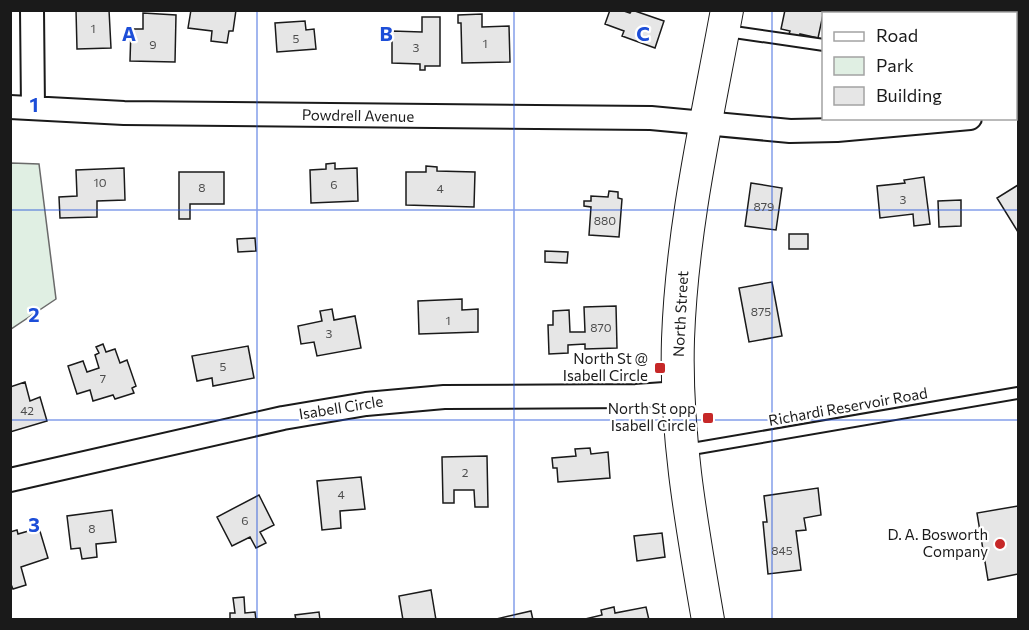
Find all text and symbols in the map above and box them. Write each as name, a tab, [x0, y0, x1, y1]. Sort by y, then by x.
legend	[822, 12, 1017, 120]
house number: 1	[90, 21, 96, 35]
text: A	[122, 21, 136, 45]
text: B	[379, 21, 393, 45]
text: C	[636, 21, 650, 45]
text: Road	[876, 24, 918, 46]
house number: 5	[293, 31, 300, 45]
house number: 1	[482, 36, 488, 50]
house number: 9	[149, 37, 157, 51]
house number: 3	[413, 40, 420, 54]
text: Park	[876, 54, 914, 76]
text: Building	[876, 84, 942, 106]
text: 1	[29, 92, 39, 116]
street label: Powdrell Avenue	[302, 105, 414, 125]
house number: 10	[94, 175, 107, 189]
house number: 6	[330, 177, 338, 191]
house number: 8	[198, 180, 206, 194]
house number: 4	[436, 181, 444, 195]
house number: 3	[900, 192, 907, 206]
house number: 879	[754, 199, 774, 213]
house number: 880	[594, 213, 616, 227]
street label: North Street	[669, 270, 691, 358]
text: 2	[28, 302, 40, 326]
house number: 875	[751, 304, 771, 318]
house number: 1	[445, 313, 451, 327]
house number: 870	[590, 320, 612, 334]
house number: 3	[326, 326, 333, 340]
place label: North St @ Isabell Circle	[563, 349, 648, 384]
house number: 5	[220, 359, 227, 373]
marker: North St @ Isabell Circle	[653, 361, 667, 375]
house number: 7	[100, 371, 106, 385]
street label: Richardi Reservoir Road	[767, 383, 929, 429]
street label: Isabell Circle	[297, 391, 384, 423]
place label: North St opp Isabell Circle	[608, 399, 696, 434]
house number: 42	[20, 403, 34, 417]
marker: North St opp Isabell Circle	[701, 411, 715, 425]
house number: 2	[462, 465, 469, 479]
house number: 4	[337, 487, 345, 501]
text: 3	[28, 512, 40, 536]
house number: 6	[241, 513, 249, 527]
house number: 8	[88, 521, 96, 535]
place label: D. A. Bosworth Company	[888, 525, 988, 560]
marker: D. A. Bosworth Company	[993, 537, 1007, 551]
house number: 845	[771, 543, 793, 557]

